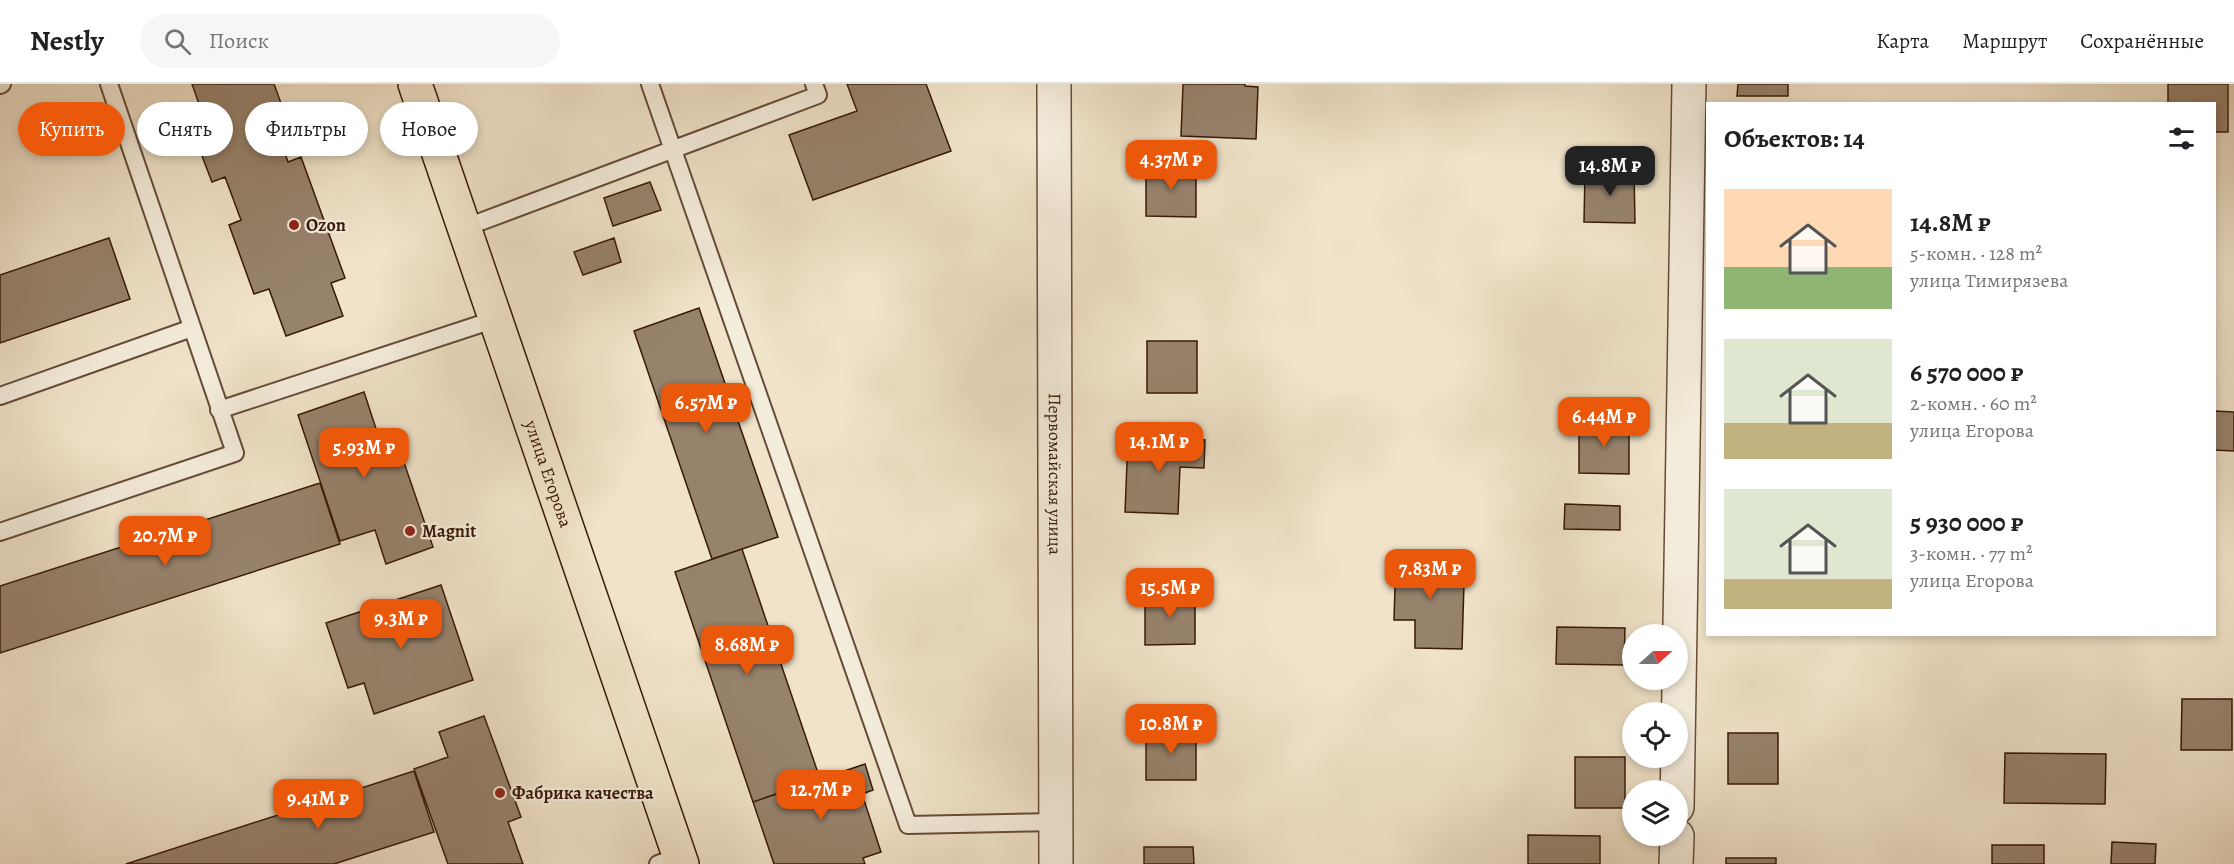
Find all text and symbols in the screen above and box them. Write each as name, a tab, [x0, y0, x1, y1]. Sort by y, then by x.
search box	[140, 14, 560, 68]
text: Nestly	[30, 22, 104, 60]
icon: search	[161, 25, 194, 58]
text: Поиск	[209, 26, 269, 56]
text: Карта	[1876, 27, 1929, 55]
text: Маршрут	[1962, 27, 2047, 55]
text: Сохранённые	[2080, 27, 2204, 55]
chip: Купить	[18, 102, 125, 156]
chip: Снять	[137, 102, 233, 156]
chip: Фильтры	[245, 102, 368, 156]
chip: Новое	[380, 102, 478, 156]
text: Объектов: 14	[1724, 121, 1865, 156]
icon: filters	[2165, 122, 2198, 155]
pin: 4.37M ₽	[1116, 140, 1226, 191]
text: 4.37M ₽	[1140, 146, 1202, 173]
pin: 14.8M ₽	[1555, 146, 1665, 197]
text: 14.8M ₽	[1579, 152, 1641, 179]
text: 14.8M ₽	[1910, 205, 1991, 240]
place label: Ozon	[306, 213, 346, 237]
icon: home	[1772, 213, 1844, 285]
marker: Ozon	[287, 218, 301, 232]
text: 5-комн. · 128 m²	[1910, 240, 2042, 267]
text: улица Тимирязева	[1910, 267, 2068, 294]
text: 6 570 000 ₽	[1910, 355, 2023, 390]
icon: home	[1772, 363, 1844, 435]
pin: 6.57M ₽	[651, 383, 761, 434]
text: 6.57M ₽	[675, 389, 737, 416]
text: 2-комн. · 60 m²	[1910, 390, 2037, 417]
street label: Первомайская улица	[1043, 393, 1067, 556]
pin: 6.44M ₽	[1549, 397, 1659, 448]
text: 6.44M ₽	[1572, 403, 1636, 430]
street label: улица Егорова	[519, 416, 578, 531]
text: улица Егорова	[1910, 417, 2034, 444]
pin: 14.1M ₽	[1104, 422, 1214, 473]
pin: 5.93M ₽	[309, 428, 419, 479]
text: 14.1M ₽	[1129, 428, 1189, 455]
text: 5.93M ₽	[333, 434, 395, 461]
text: 5 930 000 ₽	[1910, 505, 2023, 540]
icon: home	[1772, 513, 1844, 585]
pin: 20.7M ₽	[110, 516, 220, 567]
place label: Magnit	[422, 519, 476, 543]
text: 20.7M ₽	[133, 522, 197, 549]
marker: Magnit	[403, 524, 417, 538]
text: 3-комн. · 77 m²	[1910, 540, 2033, 567]
pin: 7.83M ₽	[1375, 549, 1485, 600]
text: 7.83M ₽	[1399, 555, 1461, 582]
text: улица Егорова	[1910, 567, 2034, 594]
pin: 15.5M ₽	[1115, 568, 1225, 619]
text: 15.5M ₽	[1140, 574, 1200, 601]
pin: 9.3M ₽	[352, 599, 450, 650]
text: 9.3M ₽	[374, 605, 428, 632]
north arrow	[1622, 624, 1688, 690]
map controls	[1622, 624, 1688, 846]
pin: 8.68M ₽	[692, 625, 802, 676]
text: 8.68M ₽	[715, 631, 779, 658]
button: locate	[1622, 702, 1688, 768]
pin: 10.8M ₽	[1116, 704, 1226, 755]
text: 10.8M ₽	[1140, 710, 1202, 737]
pin: 12.7M ₽	[766, 770, 876, 821]
text: 12.7M ₽	[790, 776, 852, 803]
pin: 9.41M ₽	[263, 779, 373, 830]
button: layers	[1622, 780, 1688, 846]
place label: Фабрика качества	[512, 781, 654, 805]
text: 9.41M ₽	[287, 785, 349, 812]
marker: Фабрика качества	[493, 786, 507, 800]

